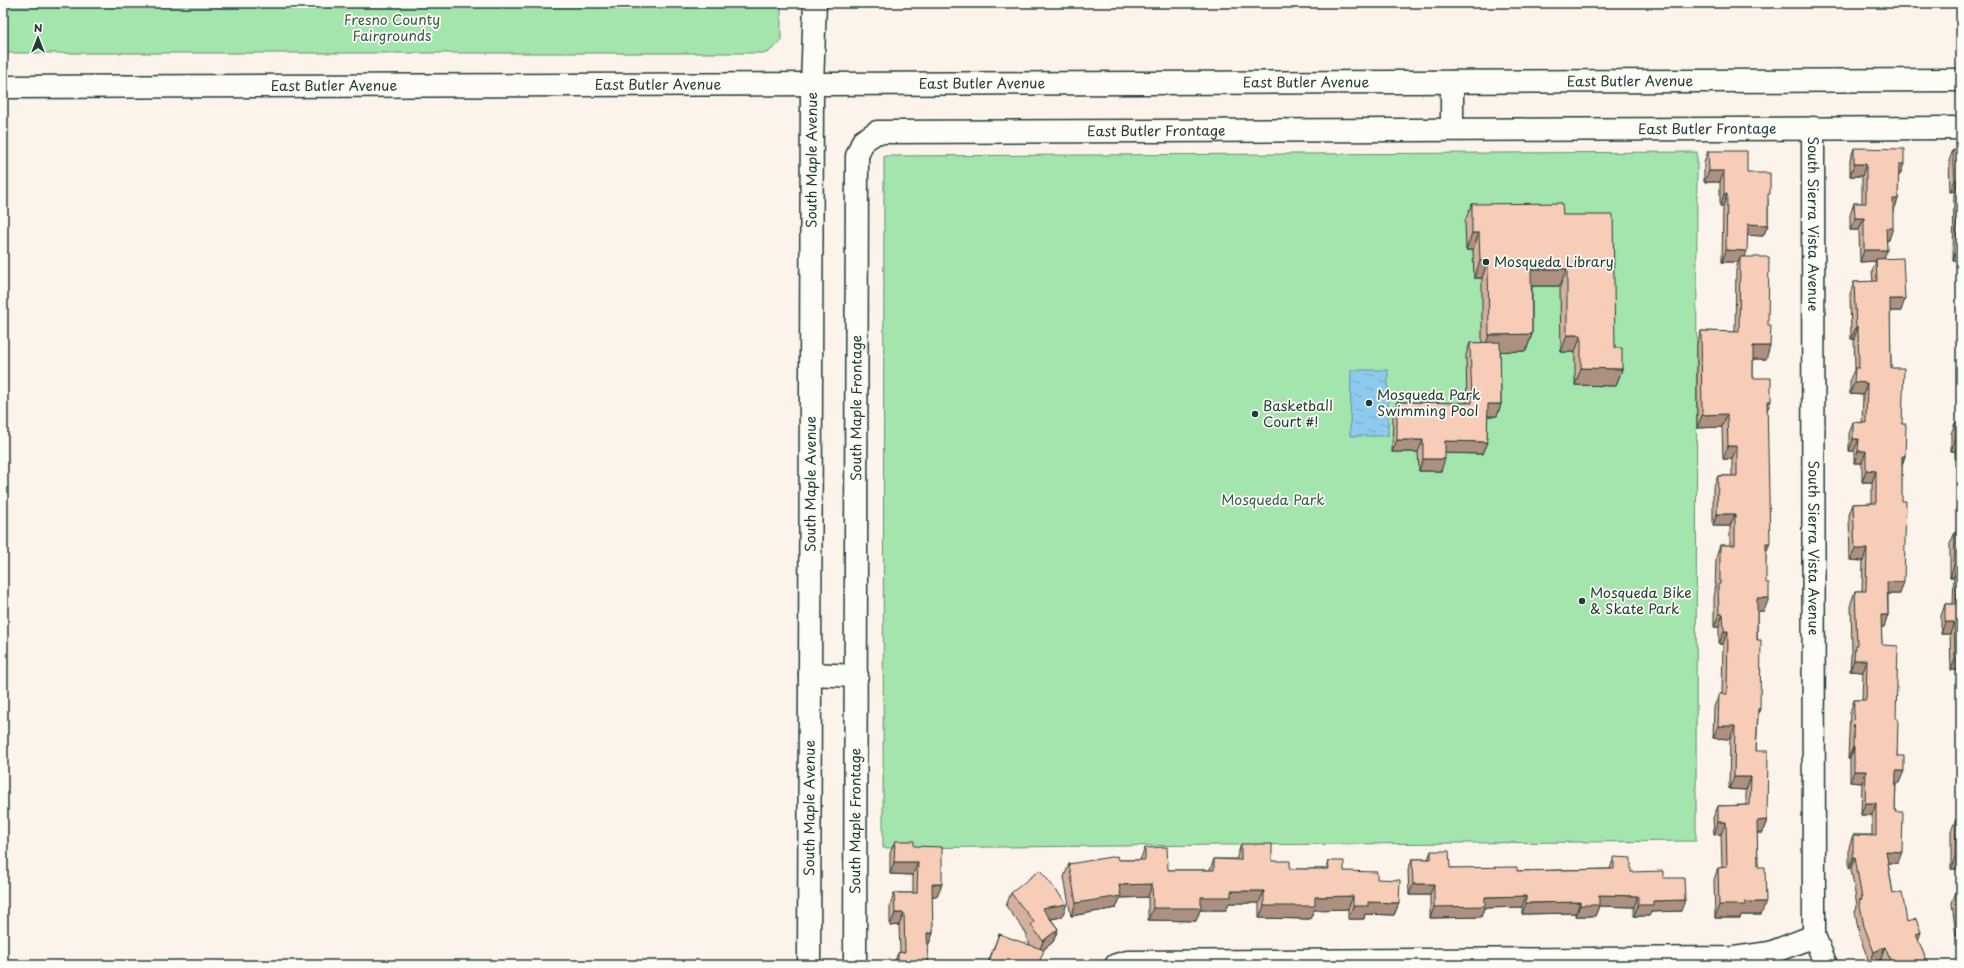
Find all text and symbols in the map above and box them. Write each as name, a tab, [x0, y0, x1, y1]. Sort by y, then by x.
park label: Fresno County Fairgrounds	[344, 9, 440, 46]
north arrow	[18, 18, 58, 58]
text: N	[34, 19, 43, 36]
street label: East Butler Avenue	[1567, 70, 1693, 91]
street label: East Butler Avenue	[1243, 71, 1369, 93]
street label: East Butler Avenue	[919, 72, 1045, 94]
street label: East Butler Avenue	[595, 73, 721, 95]
street label: East Butler Avenue	[271, 75, 398, 96]
street label: South Maple Avenue	[801, 92, 822, 228]
street label: East Butler Frontage	[1638, 118, 1776, 139]
street label: East Butler Frontage	[1087, 120, 1225, 141]
street label: South Sierra Vista Avenue	[1803, 136, 1824, 312]
place label: Mosqueda Library	[1494, 251, 1614, 272]
marker: Mosqueda Library	[1481, 257, 1491, 267]
street label: South Maple Frontage	[845, 335, 867, 481]
place label: Mosqueda Park Swimming Pool	[1377, 384, 1481, 421]
place label: Basketball Court #!	[1263, 395, 1333, 432]
marker: Mosqueda Park Swimming Pool	[1364, 398, 1374, 408]
marker: Basketball Court #!	[1250, 409, 1260, 419]
street label: South Maple Avenue	[799, 416, 821, 552]
street label: South Sierra Vista Avenue	[1803, 460, 1825, 636]
park label: Mosqueda Park	[1221, 489, 1325, 510]
place label: Mosqueda Bike & Skate Park	[1590, 582, 1692, 619]
marker: Mosqueda Bike & Skate Park	[1577, 596, 1587, 606]
street label: South Maple Avenue	[798, 740, 820, 876]
street label: South Maple Frontage	[844, 748, 866, 894]

